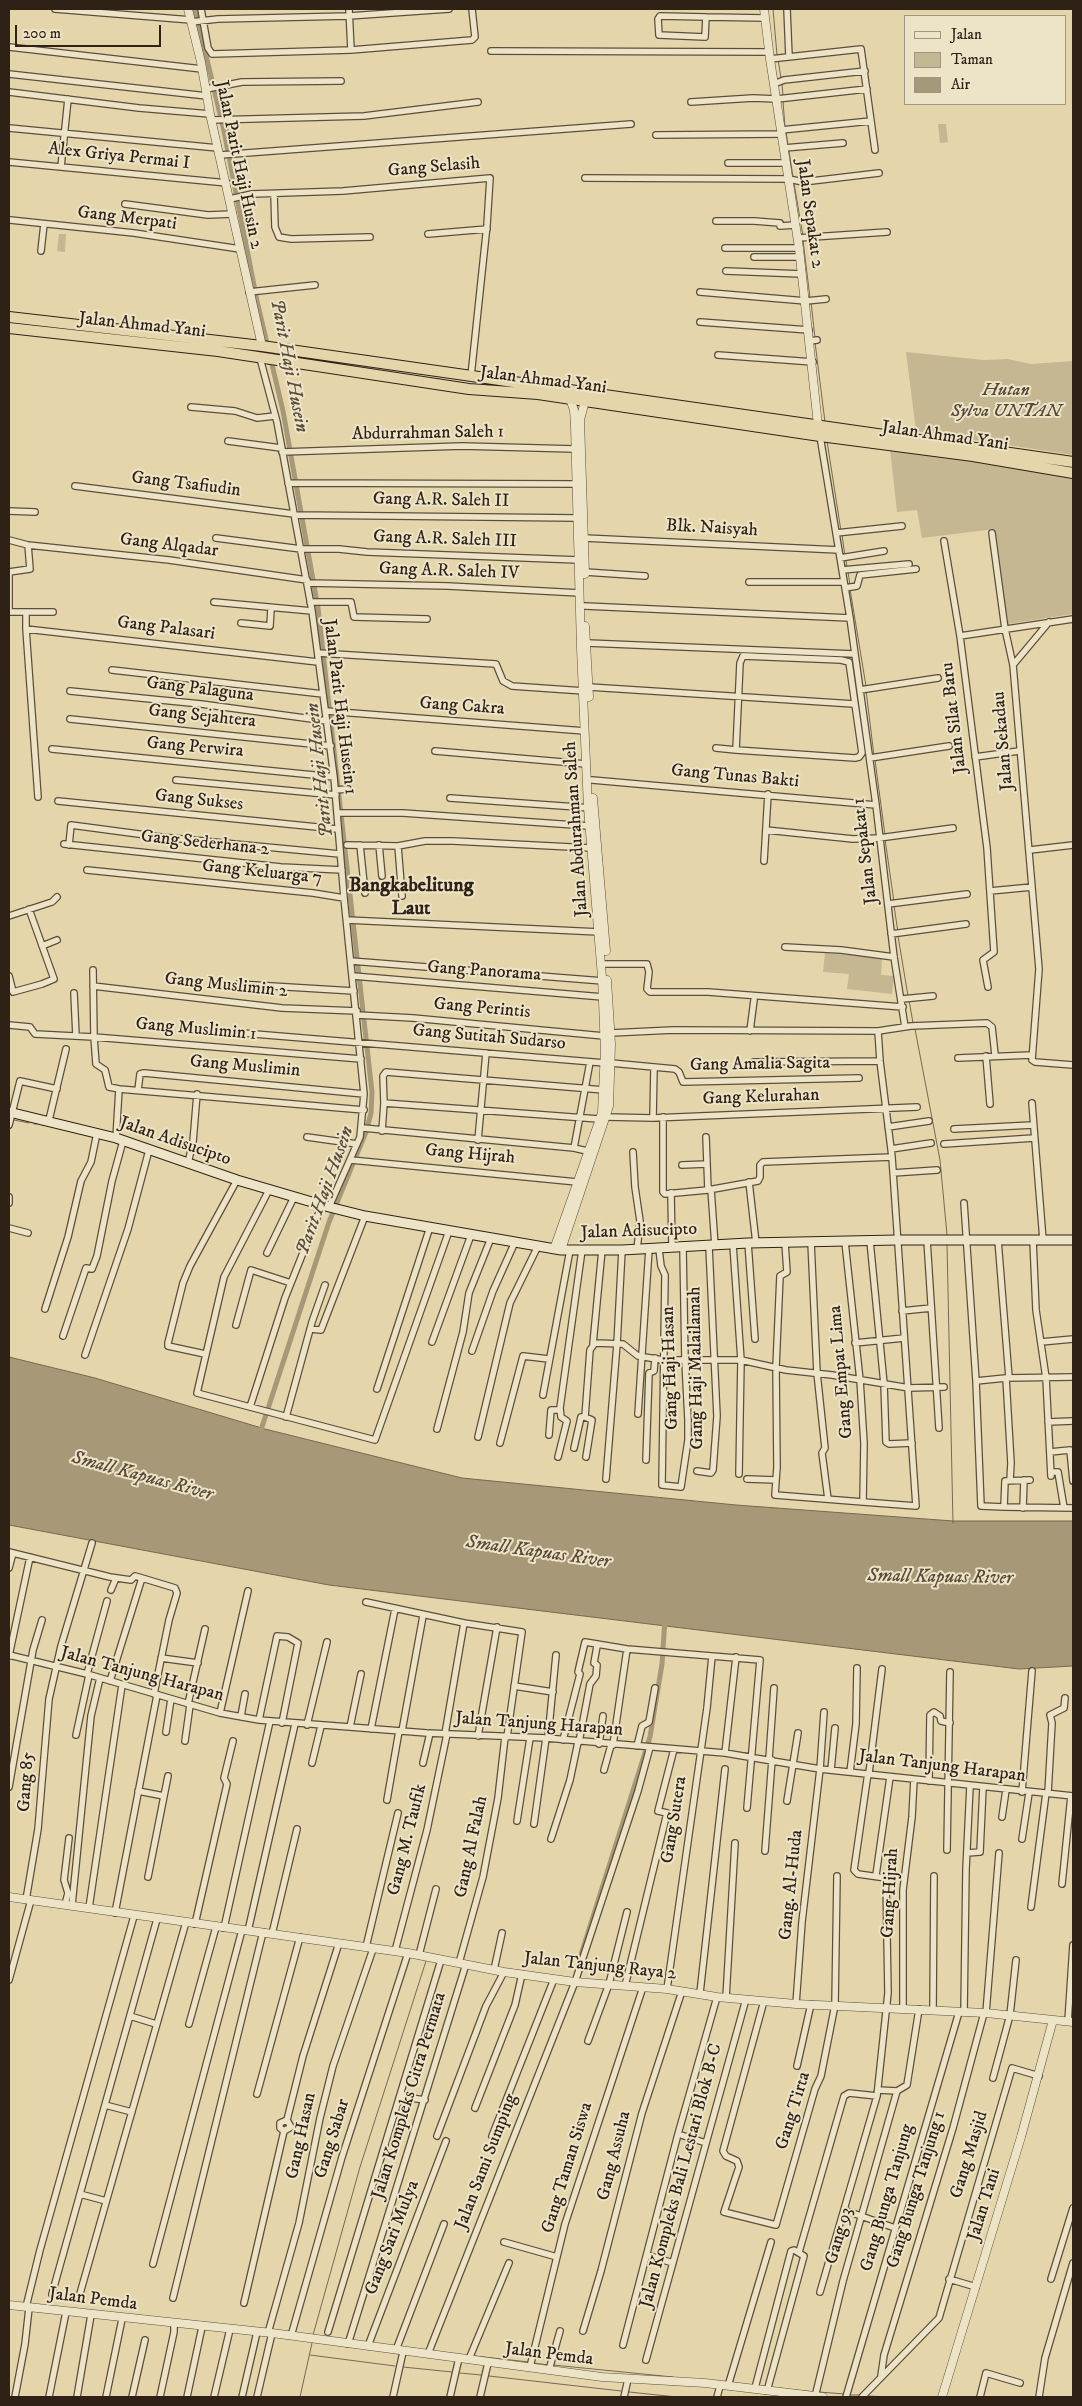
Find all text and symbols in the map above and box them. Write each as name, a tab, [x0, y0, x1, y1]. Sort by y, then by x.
scale bar	[18, 15, 164, 47]
legend	[904, 15, 1067, 105]
text: 200 m	[23, 24, 61, 43]
text: Jalan	[951, 25, 982, 44]
text: Taman	[951, 50, 993, 69]
text: Air	[951, 75, 970, 94]
street label: Jalan Parit Haji Husin 2	[210, 79, 266, 251]
street label: Alex Griya Permai I	[47, 139, 191, 175]
street label: Gang Selasih	[387, 153, 481, 183]
street label: Jalan Sepakat 2	[791, 158, 827, 270]
street label: Gang Merpati	[76, 202, 178, 236]
water label: Parit Haji Husein	[264, 297, 312, 435]
street label: Jalan Ahmad Yani	[77, 309, 207, 343]
street label: Jalan Ahmad Yani	[478, 363, 608, 399]
park label: Hutan Sylva UNTAN	[951, 380, 1061, 422]
street label: Jalan Ahmad Yani	[880, 417, 1010, 457]
street label: Abdurrahman Saleh 1	[352, 422, 504, 446]
street label: Gang Tsafiudin	[130, 468, 242, 502]
street label: Gang A.R. Saleh II	[373, 489, 509, 513]
street label: Blk. Naisyah	[665, 516, 759, 542]
street label: Gang A.R. Saleh III	[373, 527, 517, 553]
street label: Gang Alqadar	[119, 529, 219, 563]
street label: Gang A.R. Saleh IV	[378, 559, 520, 585]
street label: Gang Palasari	[116, 612, 216, 646]
street label: Jalan Parit Haji Husein 1	[318, 618, 360, 796]
street label: Jalan Silat Baru	[937, 661, 973, 775]
street label: Gang Palaguna	[145, 673, 255, 707]
street label: Jalan Sekadau	[989, 690, 1019, 792]
street label: Gang Cakra	[419, 693, 505, 721]
street label: Gang Sejahtera	[147, 701, 257, 733]
water label: Parit Haji Husein	[303, 702, 339, 838]
street label: Gang Perwira	[146, 733, 244, 763]
street label: Jalan Abdurahman Saleh	[560, 741, 594, 917]
street label: Gang Tunas Bakti	[670, 761, 800, 793]
street label: Gang Sukses	[154, 786, 244, 816]
street label: Jalan Sepakat 1	[849, 797, 883, 905]
street label: Gang Sederhana 2	[140, 827, 270, 861]
street label: Gang Keluarga 7	[201, 856, 323, 890]
district label: Bangkabelitung Laut	[349, 875, 473, 922]
street label: Gang Panorama	[426, 957, 542, 987]
street label: Gang Muslimin 2	[163, 969, 289, 1003]
street label: Gang Perintis	[433, 994, 531, 1024]
street label: Gang Muslimin 1	[135, 1014, 257, 1046]
street label: Gang Sutitah Sudarso	[412, 1021, 566, 1055]
street label: Gang Muslimin	[189, 1051, 301, 1083]
street label: Gang Amalia Sagita	[690, 1053, 830, 1077]
street label: Gang Kelurahan	[702, 1085, 820, 1111]
street label: Jalan Adisucipto	[116, 1113, 234, 1171]
water label: Parit Haji Husein	[292, 1124, 360, 1258]
street label: Gang Hijrah	[424, 1140, 516, 1170]
street label: Jalan Adisucipto	[580, 1219, 698, 1245]
street label: Gang Haji Malailamah	[685, 1286, 709, 1450]
street label: Gang Empat Lima	[825, 1305, 859, 1439]
street label: Gang Haji Hasan	[658, 1306, 684, 1430]
water label: Small Kapuas River	[69, 1447, 215, 1507]
water label: Small Kapuas River	[464, 1532, 612, 1574]
water label: Small Kapuas River	[867, 1565, 1013, 1591]
street label: Jalan Tanjung Harapan	[58, 1643, 226, 1707]
street label: Jalan Tanjung Harapan	[454, 1708, 624, 1742]
street label: Jalan Tanjung Harapan	[857, 1746, 1027, 1788]
street label: Gang 85	[14, 1751, 40, 1813]
street label: Gang Sutera	[657, 1775, 693, 1865]
street label: Gang M. Taufik	[384, 1782, 432, 1898]
street label: Gang Al Falah	[451, 1794, 493, 1900]
street label: Gang. Al-Huda	[775, 1829, 809, 1941]
street label: Gang Hijrah	[878, 1847, 904, 1939]
street label: Jalan Tanjung Raya 2	[523, 1948, 677, 1986]
street label: Jalan Kompleks Citra Permata	[368, 1990, 452, 2202]
street label: Jalan Kompleks Bali Lestari Blok B-C	[636, 2041, 728, 2311]
street label: Gang Tirta	[772, 2069, 816, 2153]
street label: Gang Hasan	[282, 2091, 322, 2181]
street label: Jalan Sami Sumping	[451, 2091, 523, 2233]
street label: Gang Sabar	[311, 2097, 355, 2181]
street label: Gang Taman Siswa	[538, 2100, 598, 2236]
street label: Gang Assuha	[593, 2109, 637, 2203]
street label: Gang Bunga Tanjung 1	[883, 2109, 951, 2271]
street label: Gang Masjid	[946, 2109, 994, 2201]
street label: Gang Bunga Tanjung	[857, 2122, 919, 2274]
street label: Jalan Tani	[964, 2166, 1006, 2244]
street label: Gang Sari Mulya	[361, 2178, 425, 2298]
street label: Gang 93	[822, 2205, 858, 2267]
street label: Jalan Pemda	[48, 2284, 138, 2316]
street label: Jalan Pemda	[504, 2339, 594, 2371]

